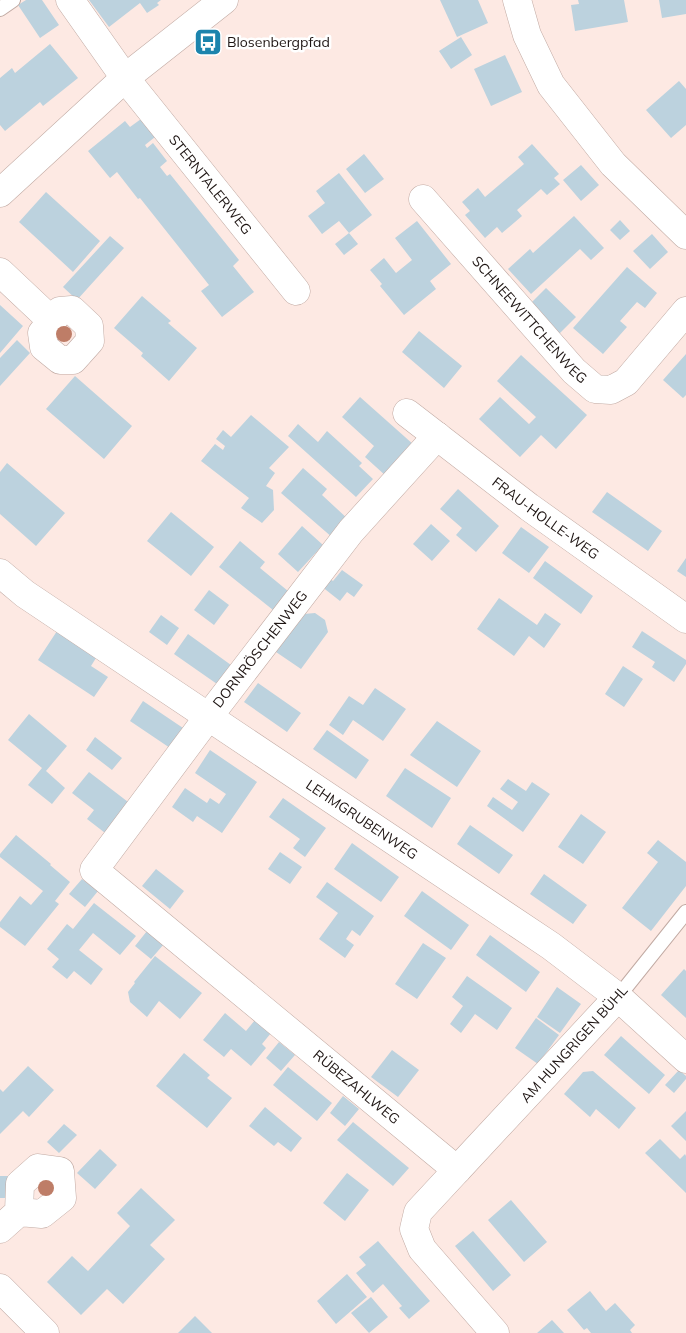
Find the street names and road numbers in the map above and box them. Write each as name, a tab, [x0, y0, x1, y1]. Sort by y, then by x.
street label: STERNTALERWEG	[165, 131, 256, 238]
street label: SCHNEEWITTCHENWEG	[468, 252, 591, 387]
street label: FRAU-HOLLE-WEG	[489, 473, 603, 563]
street label: DORNRÖSCHENWEG	[209, 587, 311, 711]
street label: LEHMGRUBENWEG	[302, 776, 421, 863]
street label: AM HUNGRIGEN BÜHL	[517, 981, 632, 1106]
street label: RÜBEZAHLWEG	[309, 1046, 403, 1128]

